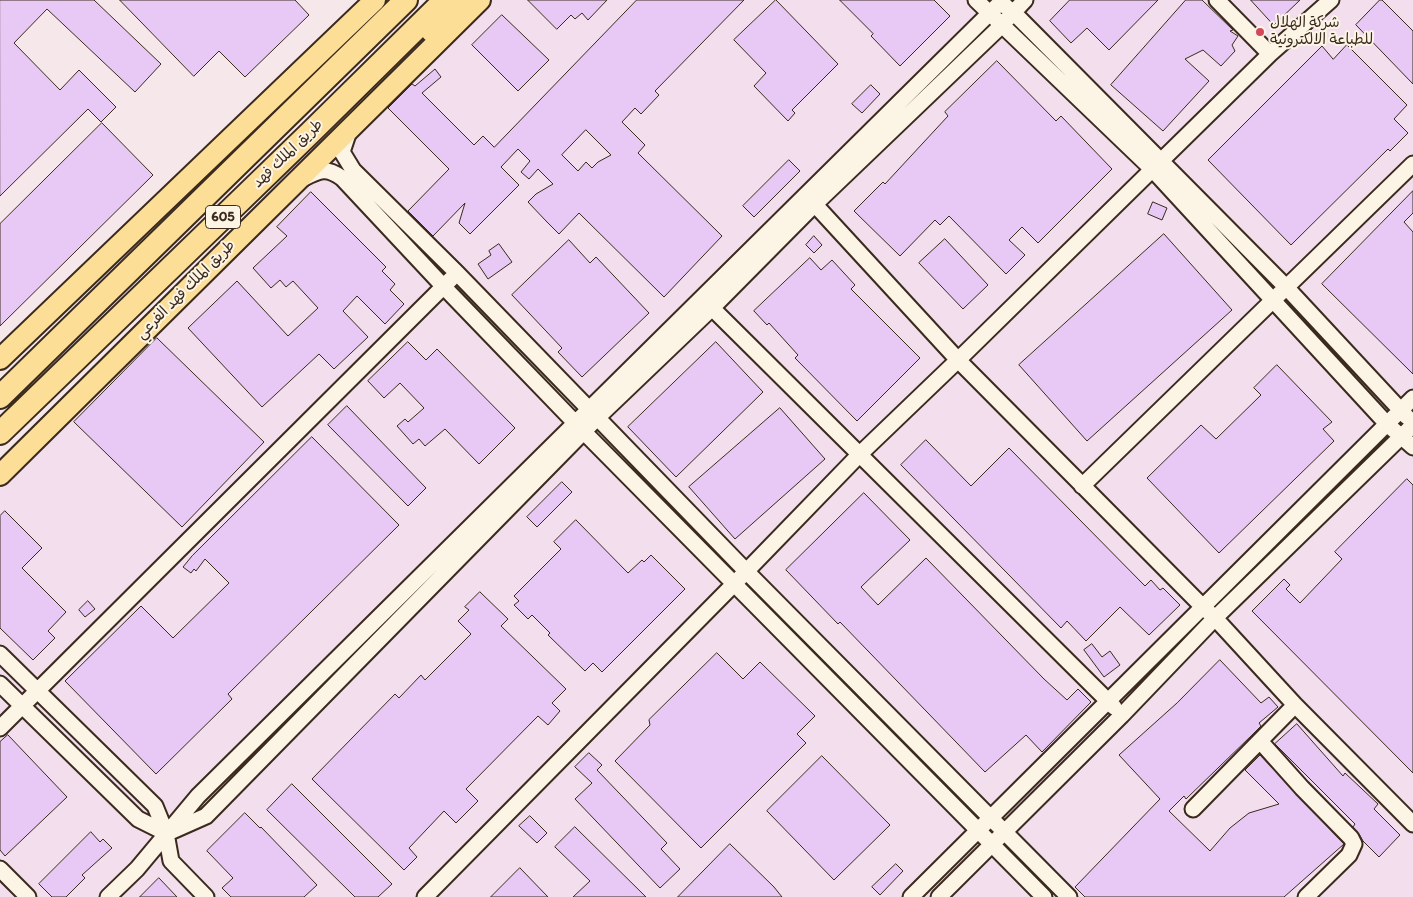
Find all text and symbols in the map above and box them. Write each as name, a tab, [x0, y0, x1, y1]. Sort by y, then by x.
place label: شركة الهلال للطباعة الالكترونية	[1270, 14, 1373, 49]
marker: شركة الهلال للطباعة الالكترونية	[1254, 26, 1266, 38]
street label: طريق الملك فهد	[249, 116, 327, 192]
road number: 605	[206, 206, 240, 228]
street label: طريق الملك فهد الفرعي	[133, 237, 239, 343]

